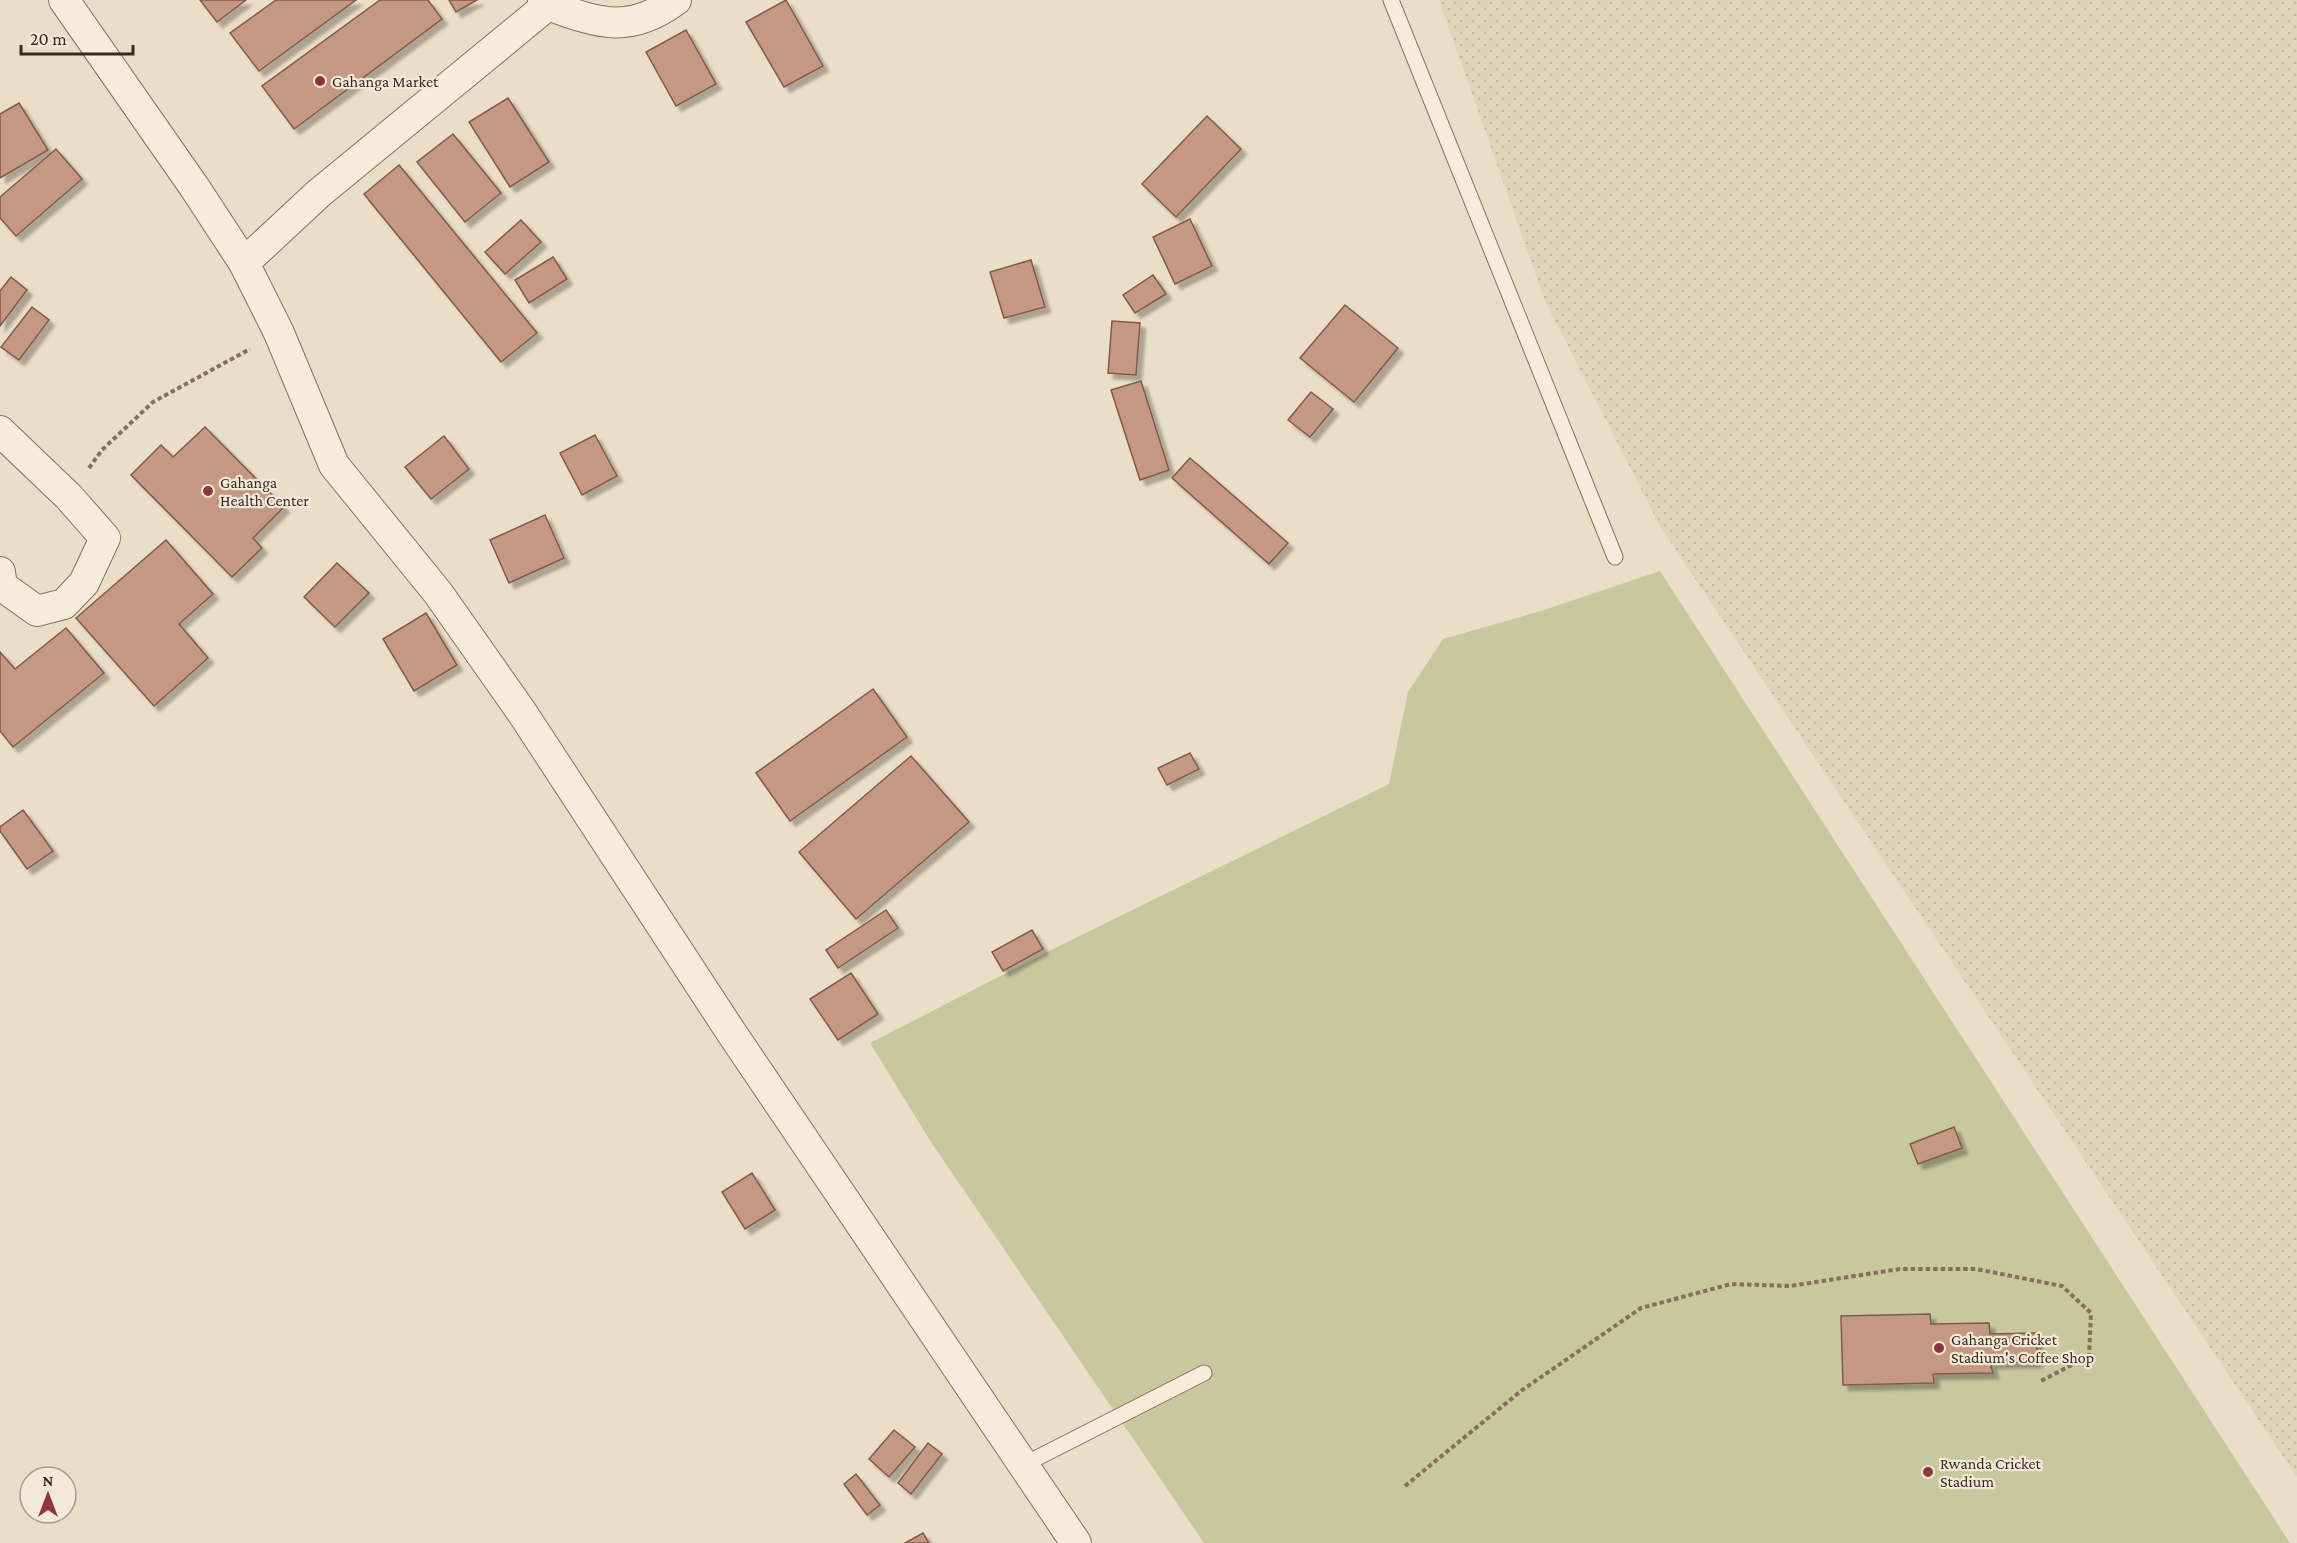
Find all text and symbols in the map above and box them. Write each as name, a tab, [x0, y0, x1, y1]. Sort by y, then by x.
scale bar	[21, 18, 134, 56]
text: 20 m	[30, 29, 67, 49]
place label: Gahanga Market	[332, 73, 439, 91]
marker: Gahanga Market	[313, 74, 327, 88]
place label: Gahanga Health Center	[220, 474, 309, 509]
marker: Gahanga Health Center	[201, 484, 215, 498]
place label: Gahanga Cricket Stadium's Coffee Shop	[1951, 1331, 2094, 1367]
marker: Gahanga Cricket Stadium's Coffee Shop	[1932, 1341, 1946, 1355]
place label: Rwanda Cricket Stadium	[1940, 1455, 2041, 1490]
north arrow	[18, 1465, 78, 1525]
marker: Rwanda Cricket Stadium	[1921, 1465, 1935, 1479]
text: N	[43, 1472, 54, 1489]

